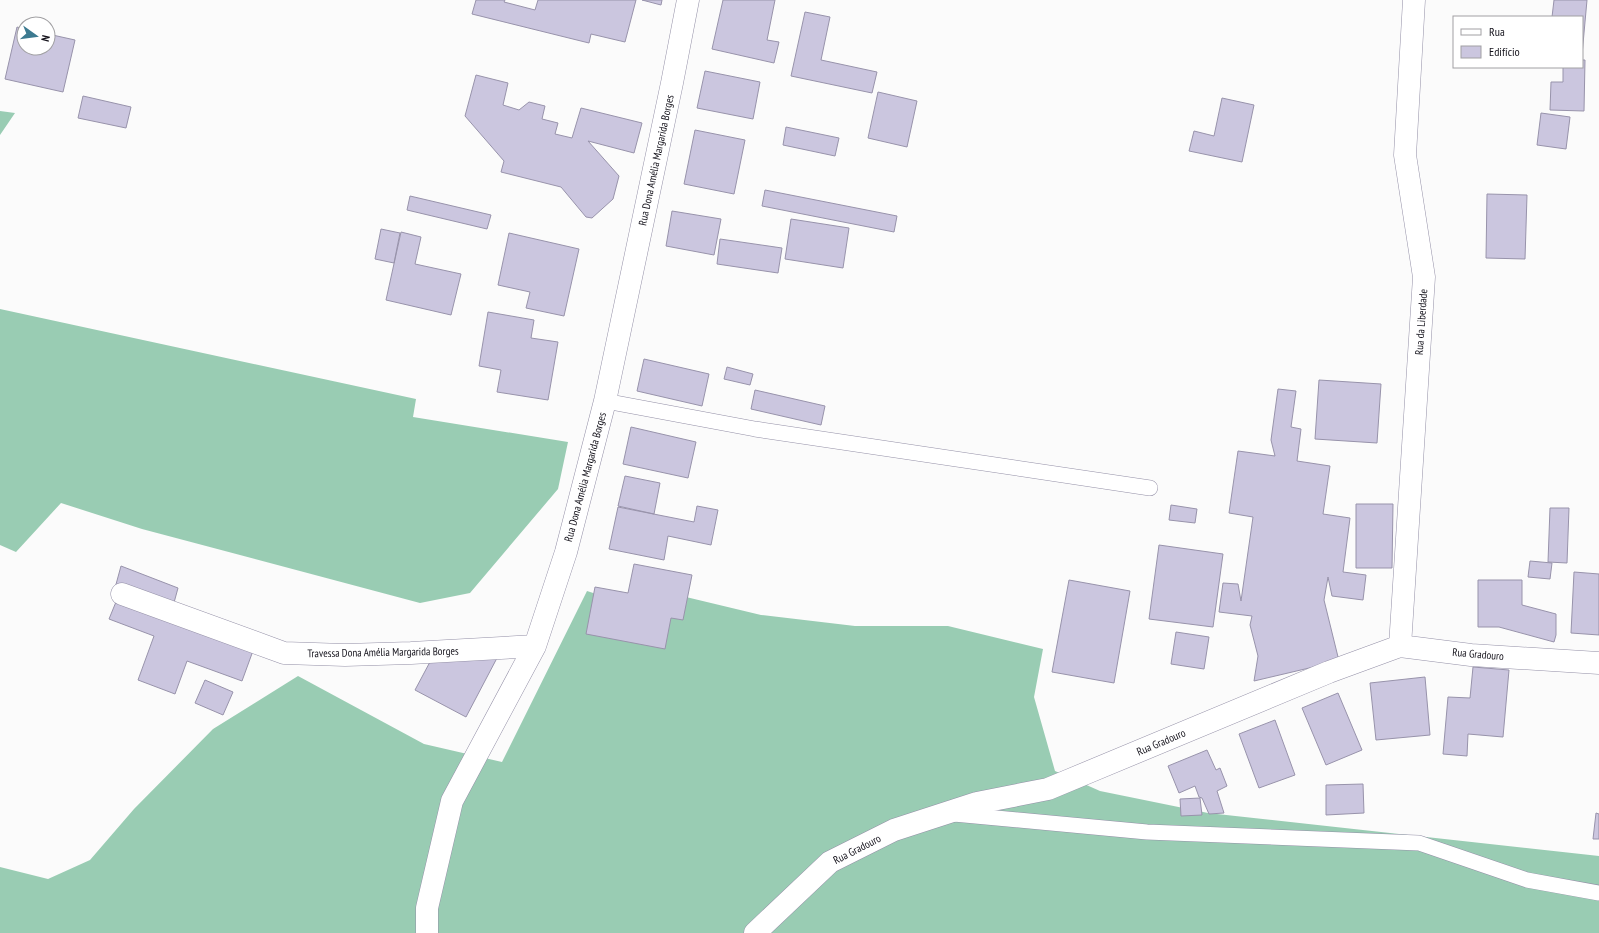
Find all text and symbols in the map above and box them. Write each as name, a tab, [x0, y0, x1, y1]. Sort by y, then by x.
north arrow	[16, 16, 56, 56]
legend	[1453, 16, 1583, 68]
text: Rua	[1489, 24, 1505, 39]
text: N	[38, 34, 53, 43]
text: Edifício	[1489, 44, 1520, 59]
street label: Rua Dona Amélia Margarida Borges	[635, 93, 677, 227]
street label: Rua da Liberdade	[1412, 288, 1430, 355]
street label: Rua Dona Amélia Margarida Borges	[561, 410, 609, 543]
street label: Travessa Dona Amélia Margarida Borges	[307, 644, 459, 660]
street label: Rua Gradouro	[1452, 645, 1505, 663]
street label: Rua Gradouro	[1134, 725, 1188, 759]
street label: Rua Gradouro	[831, 831, 883, 867]

